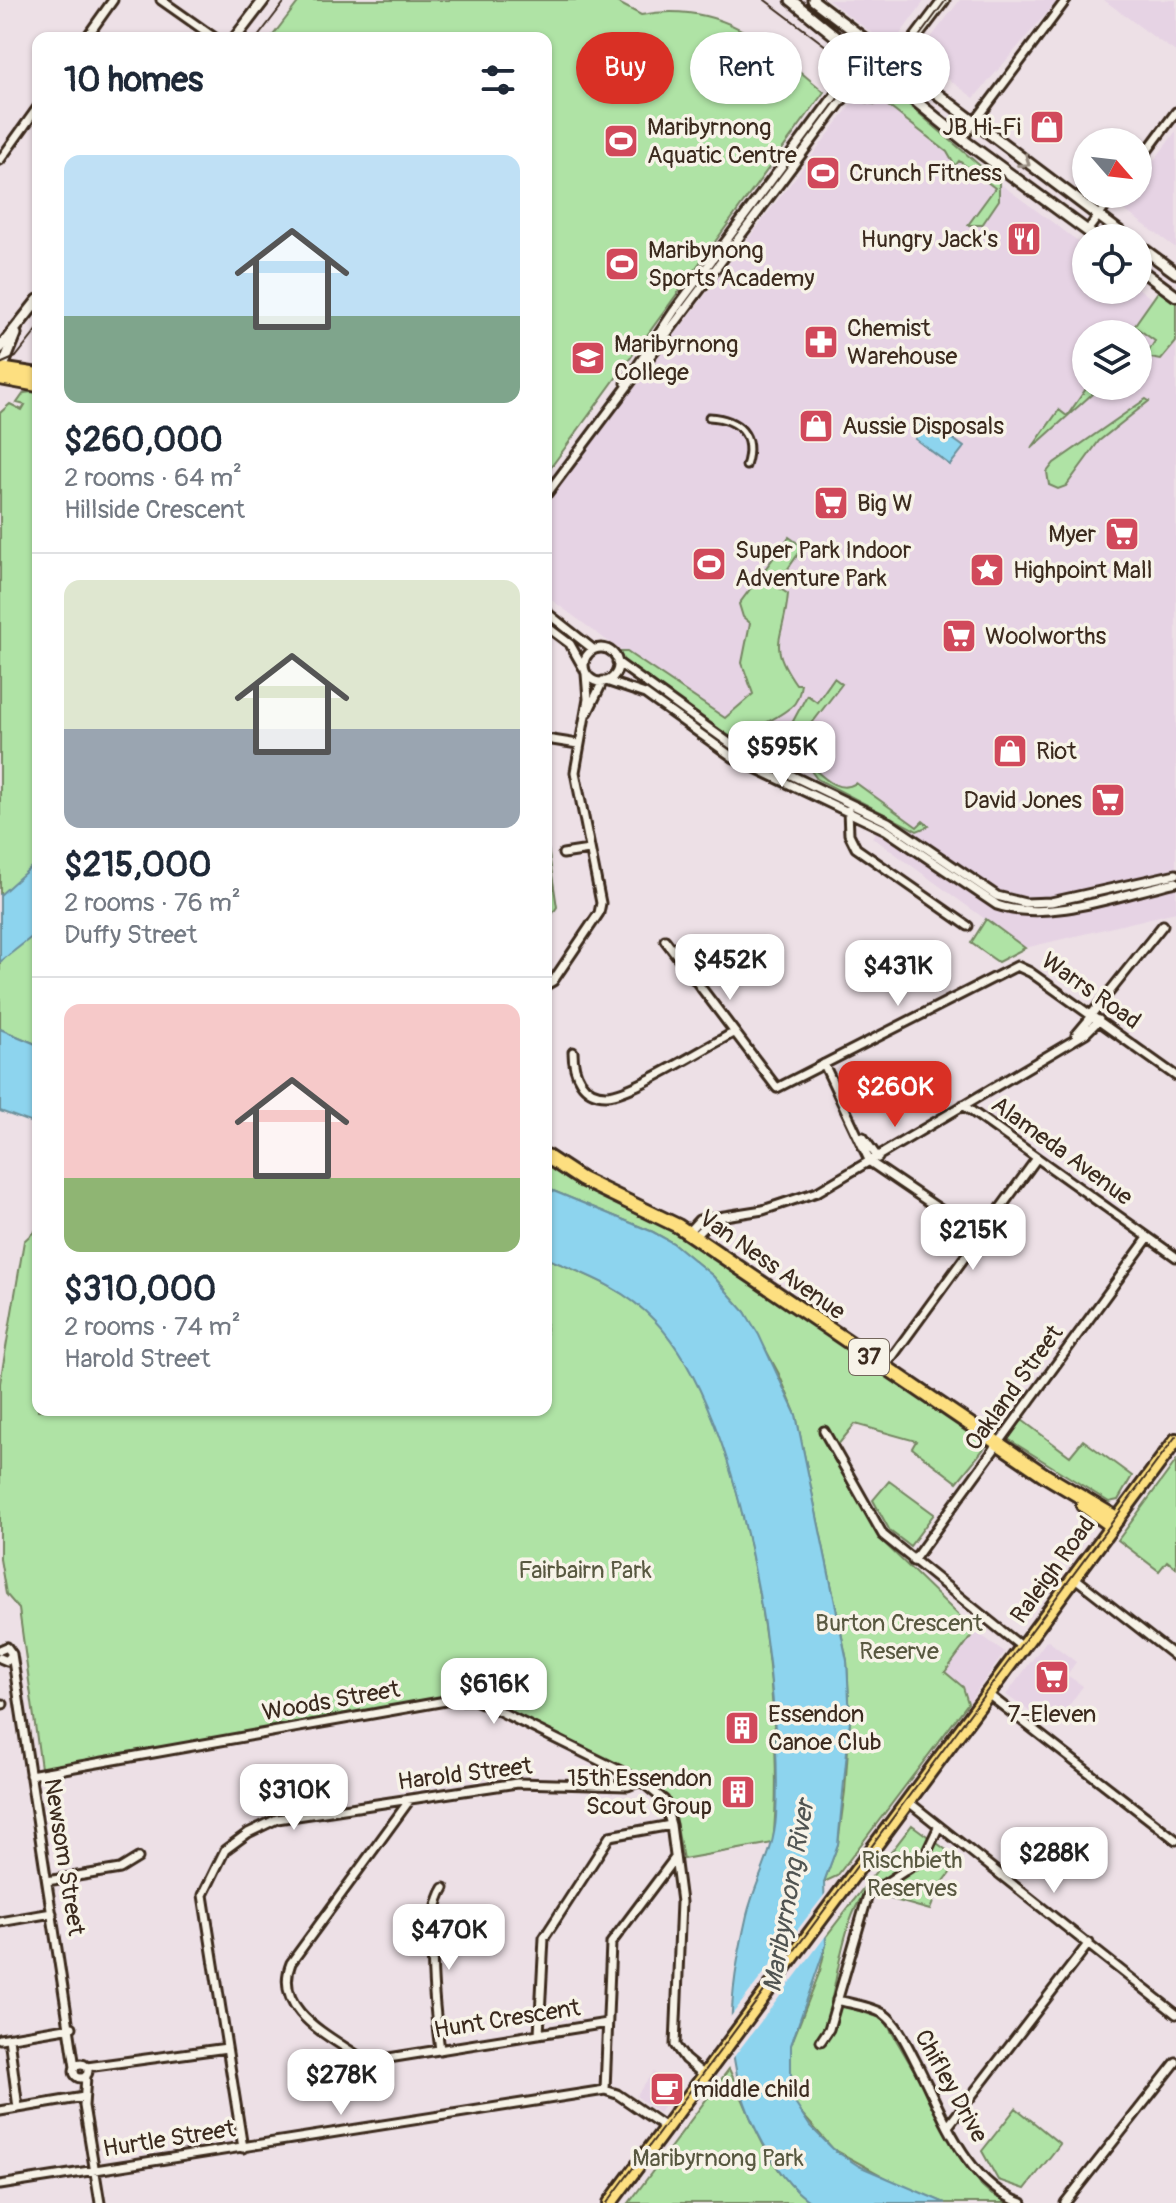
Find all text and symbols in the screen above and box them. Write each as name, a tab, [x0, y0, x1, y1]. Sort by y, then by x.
chip: Buy	[576, 32, 674, 104]
chip: Rent	[690, 32, 802, 104]
chip: Filters	[818, 32, 950, 104]
icon: filters	[476, 58, 520, 102]
text: 10 homes	[64, 59, 203, 102]
shop icon: JB Hi-Fi	[1028, 108, 1066, 146]
place label: Maribyrnong Aquatic Centre	[647, 113, 797, 170]
place label: JB Hi-Fi	[942, 113, 1021, 142]
sports icon: Maribyrnong Aquatic Centre	[602, 122, 640, 160]
north arrow	[1072, 128, 1152, 208]
map controls	[1072, 128, 1152, 400]
one-way arrow	[1017, 152, 1031, 167]
sports icon: Crunch Fitness	[804, 154, 842, 192]
place label: Crunch Fitness	[849, 159, 1002, 188]
icon: home	[220, 207, 364, 351]
restaurant icon: Hungry Jack's	[1005, 220, 1043, 258]
button: locate	[1072, 224, 1152, 304]
place label: Hungry Jack's	[861, 225, 998, 254]
place label: Maribynong Sports Academy	[648, 236, 814, 293]
sports icon: Maribynong Sports Academy	[603, 245, 641, 283]
place label: Chemist Warehouse	[847, 314, 958, 371]
button: layers	[1072, 320, 1152, 400]
pharmacy icon: Chemist Warehouse	[802, 323, 840, 361]
place label: Maribyrnong College	[614, 330, 738, 387]
school or university icon: Maribyrnong College	[569, 339, 607, 377]
shop icon: Aussie Disposals	[797, 407, 835, 445]
place label: Aussie Disposals	[842, 412, 1004, 441]
text: $260,000	[64, 419, 223, 462]
text: 2 rooms · 64 m²	[64, 462, 242, 494]
supermarket icon: Big W	[812, 484, 850, 522]
place label: Big W	[857, 489, 913, 518]
text: Hillside Crescent	[64, 494, 245, 526]
supermarket icon: Myer	[1103, 515, 1141, 553]
place label: Myer	[1048, 520, 1096, 549]
place label: Super Park Indoor Adventure Park	[735, 536, 912, 593]
sports icon: Super Park Indoor Adventure Park	[690, 545, 728, 583]
place icon: Highpoint Mall	[968, 551, 1006, 589]
place label: Highpoint Mall	[1013, 556, 1152, 585]
supermarket icon: Woolworths	[940, 617, 978, 655]
place label: Woolworths	[985, 622, 1107, 651]
icon: home	[220, 632, 364, 776]
pin: $595K	[726, 721, 838, 789]
text: $595K	[746, 731, 818, 763]
shop icon: Riot	[991, 732, 1029, 770]
place label: Riot	[1036, 737, 1077, 766]
supermarket icon: David Jones	[1089, 781, 1127, 819]
place label: David Jones	[963, 786, 1082, 815]
text: $215,000	[64, 844, 211, 887]
text: 2 rooms · 76 m²	[64, 887, 241, 919]
text: Duffy Street	[64, 919, 197, 951]
pin: $452K	[674, 934, 786, 1002]
pin: $431K	[842, 940, 954, 1008]
text: $452K	[693, 944, 767, 976]
street label: Warrs Road	[1036, 946, 1146, 1036]
text: $431K	[863, 950, 933, 982]
icon: home	[220, 1056, 364, 1200]
pin: $260K	[839, 1061, 951, 1129]
text: $260K	[856, 1071, 934, 1103]
street label: Alameda Avenue	[986, 1090, 1138, 1212]
street label: Van Ness Avenue	[693, 1204, 851, 1326]
pin: $215K	[917, 1204, 1029, 1272]
text: $215K	[939, 1214, 1007, 1246]
text: $310,000	[64, 1268, 216, 1311]
text: 2 rooms · 74 m²	[64, 1311, 241, 1343]
street label: Oakland Street	[959, 1319, 1069, 1456]
road number: 37	[849, 1339, 889, 1375]
text: Harold Street	[64, 1343, 210, 1375]
street label: Raleigh Road	[1004, 1511, 1102, 1629]
park label: Fairbairn Park	[518, 1556, 652, 1585]
park label: Burton Crescent Reserve	[815, 1609, 983, 1666]
pin: $616K	[438, 1658, 550, 1726]
supermarket icon: 7-Eleven	[1033, 1658, 1071, 1696]
text: $616K	[459, 1668, 529, 1700]
street label: Woods Street	[260, 1675, 402, 1727]
place label: Essendon Canoe Club	[768, 1700, 882, 1757]
place label: 7-Eleven	[1008, 1700, 1096, 1729]
building icon: Essendon Canoe Club	[723, 1709, 761, 1747]
street label: Harold Street	[396, 1751, 534, 1797]
pin: $310K	[238, 1764, 350, 1832]
place label: 15th Essendon Scout Group	[567, 1764, 712, 1821]
building icon: 15th Essendon Scout Group	[719, 1773, 757, 1811]
text: $310K	[258, 1774, 330, 1806]
street label: Newsom Street	[37, 1776, 91, 1938]
water label: Maribyrnong River	[756, 1794, 822, 1995]
pin: $288K	[998, 1827, 1110, 1895]
text: $288K	[1019, 1837, 1089, 1869]
park label: Rischbieth Reserves	[861, 1846, 963, 1903]
pin: $470K	[393, 1904, 505, 1972]
text: $470K	[411, 1914, 487, 1946]
street label: Hunt Crescent	[432, 1993, 582, 2045]
street label: Chifley Drive	[908, 2024, 994, 2148]
pin: $278K	[285, 2049, 397, 2117]
text: $278K	[305, 2059, 377, 2091]
cafe icon: middle child	[648, 2070, 686, 2108]
place label: middle child	[693, 2075, 810, 2104]
street label: Hurtle Street	[101, 2114, 237, 2164]
park label: Maribyrnong Park	[632, 2144, 804, 2173]

